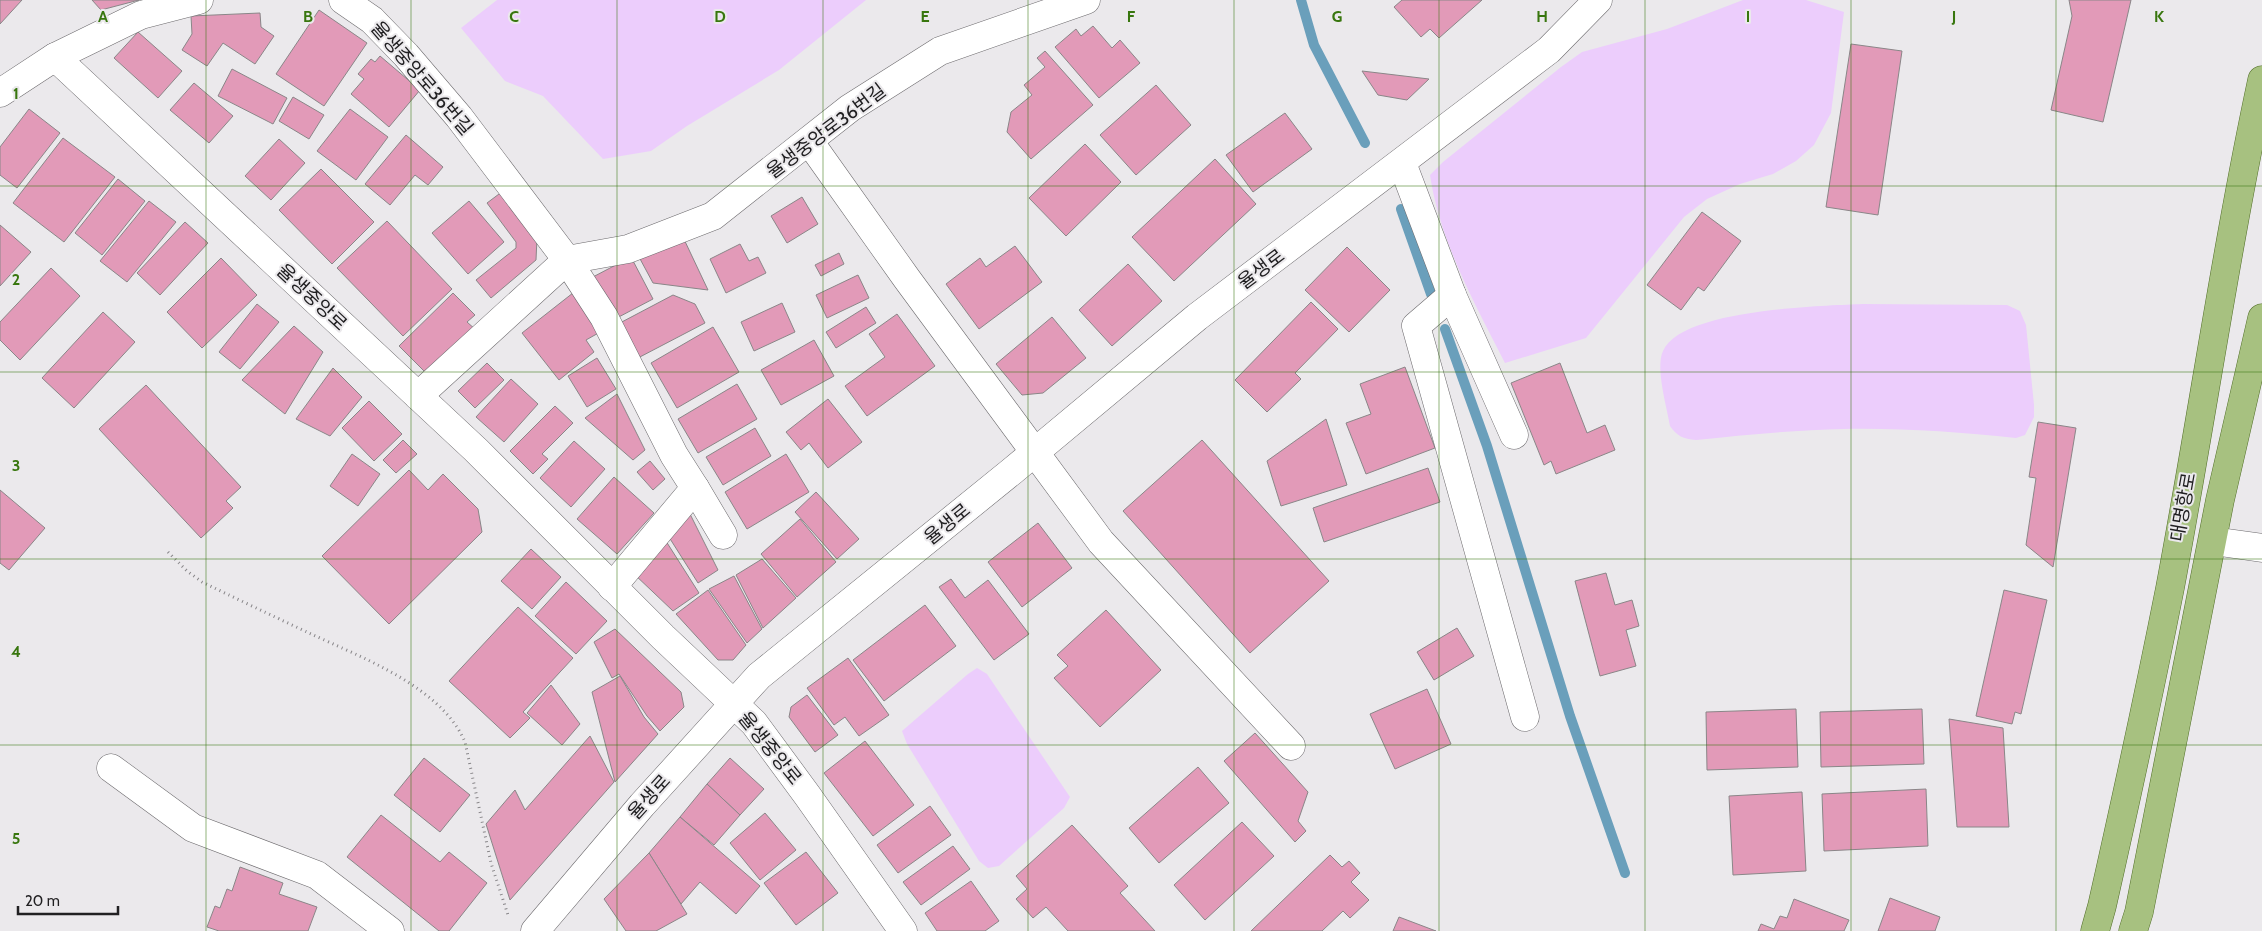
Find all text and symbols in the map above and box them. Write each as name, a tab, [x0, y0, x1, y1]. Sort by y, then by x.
text: A	[98, 7, 108, 26]
text: B	[303, 7, 313, 26]
text: C	[509, 7, 519, 26]
text: D	[714, 7, 726, 26]
text: E	[920, 7, 930, 26]
text: F	[1127, 7, 1136, 26]
text: G	[1332, 7, 1342, 26]
text: H	[1536, 7, 1548, 26]
text: I	[1746, 7, 1750, 26]
text: J	[1951, 7, 1956, 26]
text: K	[2154, 7, 2164, 26]
street label: 율생중앙로36번길	[366, 16, 478, 140]
street label: 율생중앙로36번길	[762, 79, 890, 183]
text: 1	[13, 84, 19, 103]
street label: 율생로	[1233, 244, 1289, 294]
street label: 율생중앙로	[272, 259, 352, 335]
text: 2	[12, 270, 20, 289]
text: 3	[12, 456, 20, 475]
street label: 대명항로	[2166, 471, 2200, 543]
street label: 율생로	[919, 499, 975, 549]
text: 4	[11, 642, 21, 661]
street label: 율생중앙로	[734, 707, 806, 789]
street label: 율생로	[623, 770, 675, 824]
text: 5	[12, 829, 20, 848]
scale bar	[18, 884, 118, 916]
text: 20 m	[25, 892, 60, 910]

